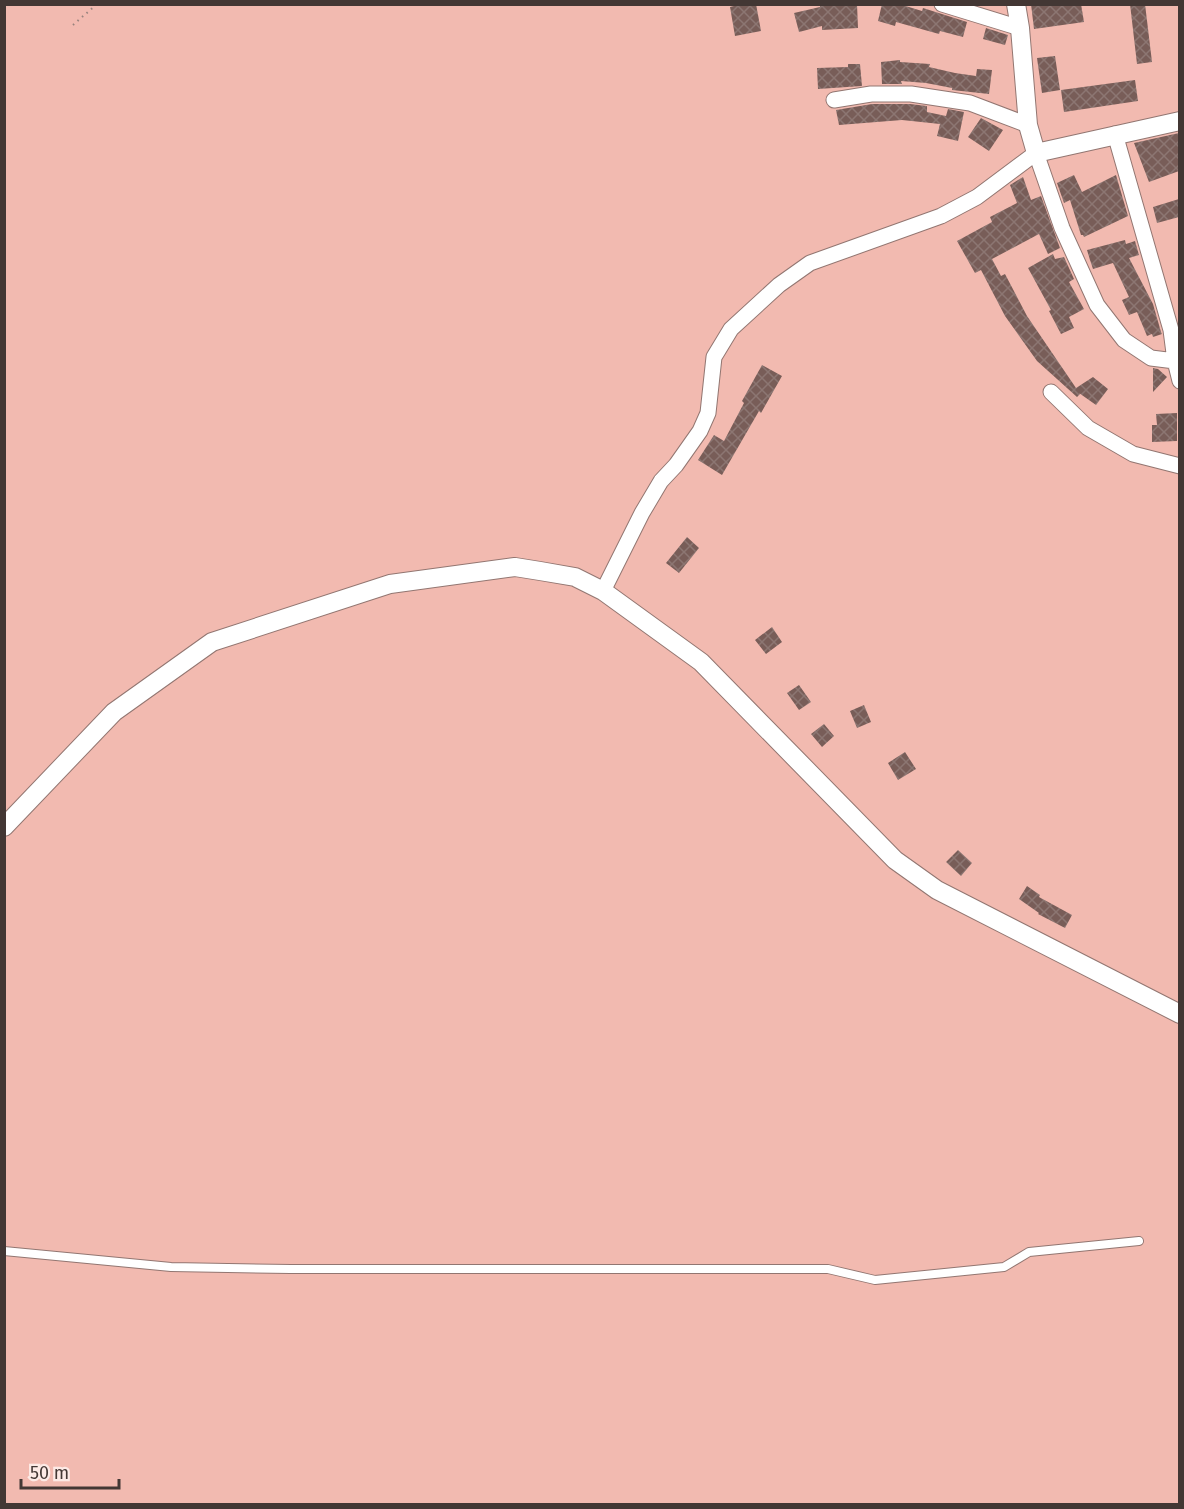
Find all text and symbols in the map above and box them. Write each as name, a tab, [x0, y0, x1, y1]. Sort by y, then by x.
scale bar	[21, 1452, 118, 1490]
text: 50 m	[30, 1462, 69, 1484]

